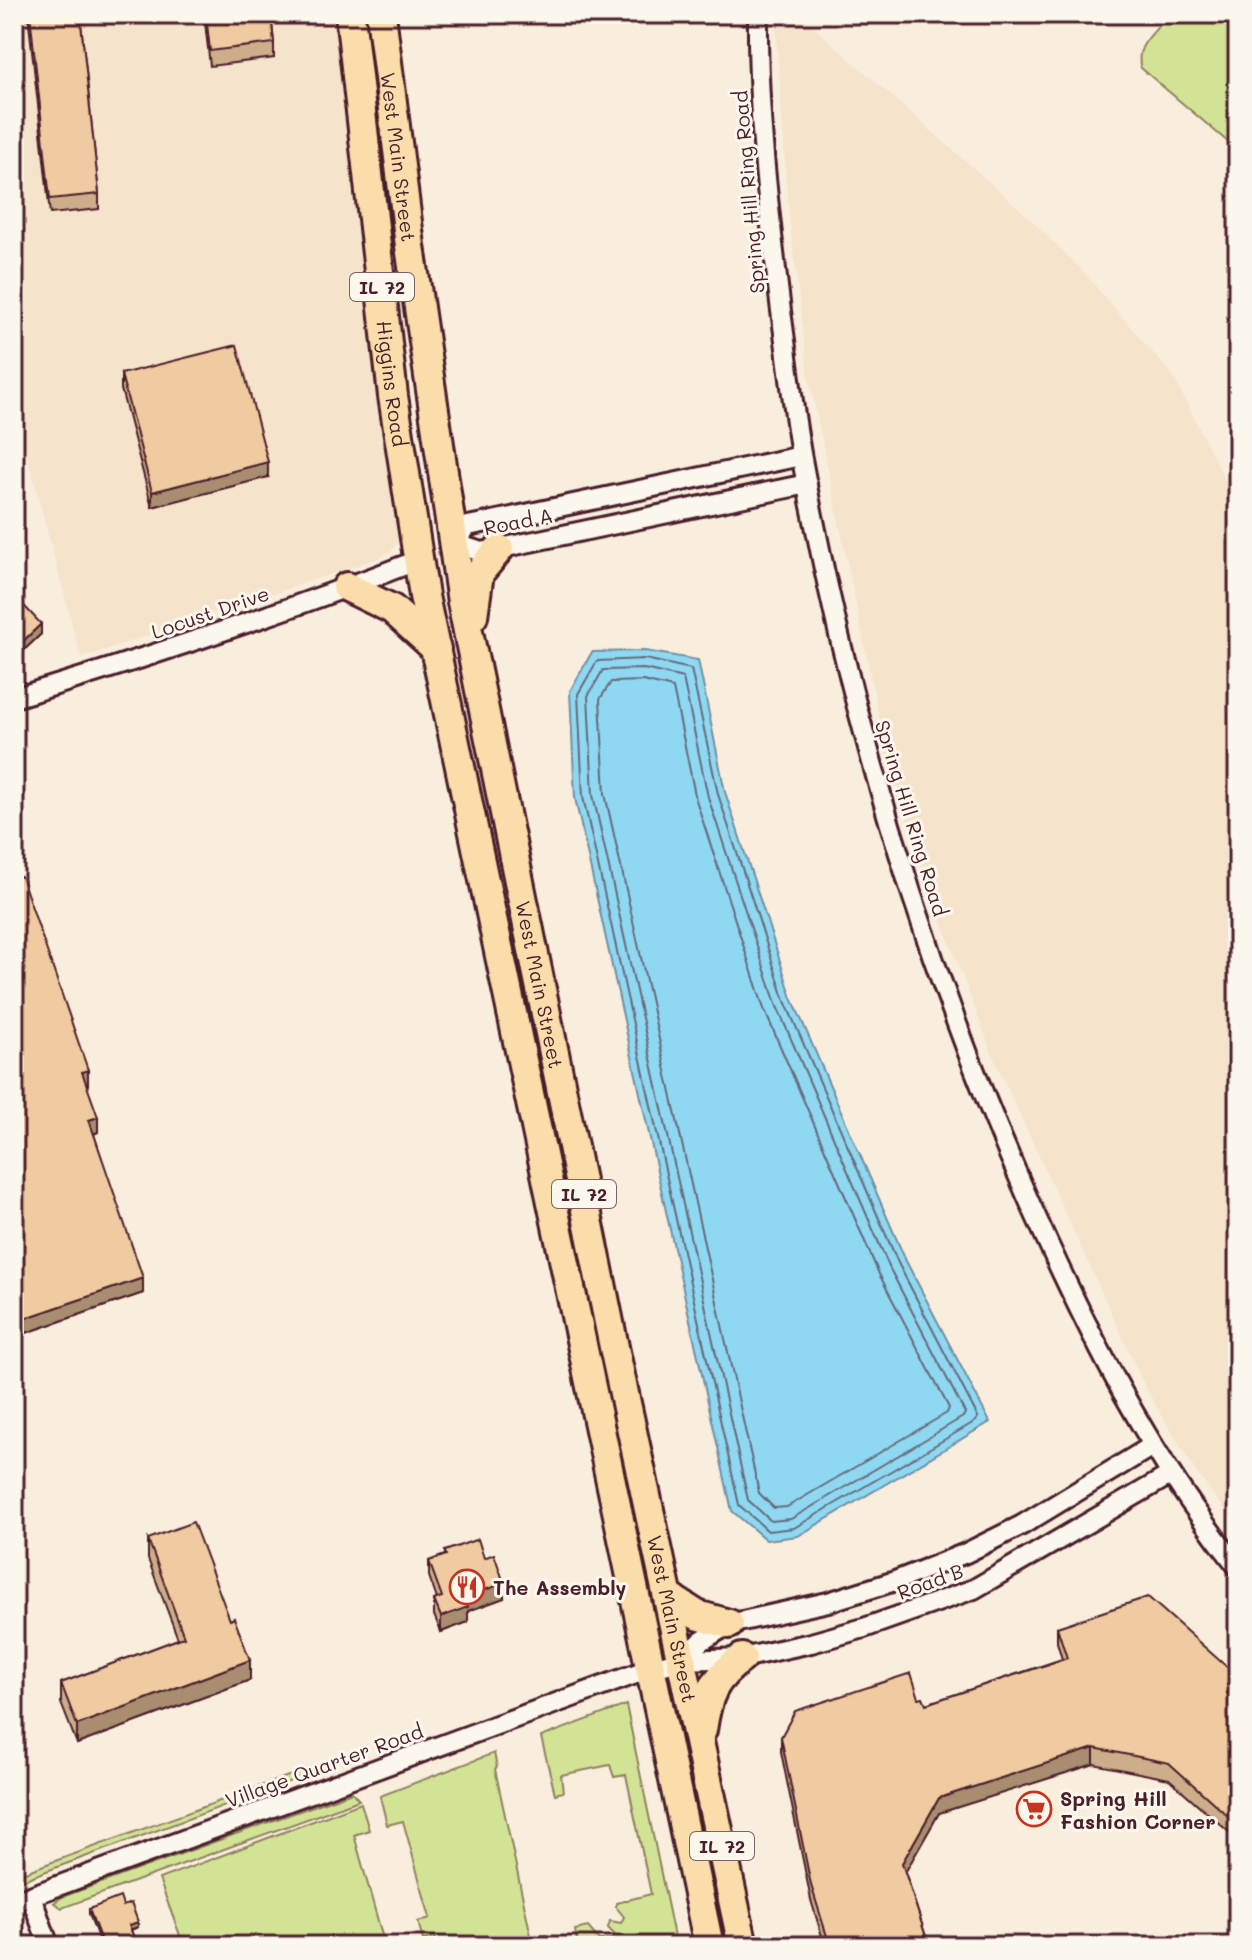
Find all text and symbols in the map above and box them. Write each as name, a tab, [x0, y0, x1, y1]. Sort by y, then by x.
street label: West Main Street	[375, 71, 422, 243]
street label: Spring Hill Ring Road	[726, 90, 770, 294]
road number: IL 72	[350, 273, 414, 301]
street label: Higgins Road	[372, 319, 414, 448]
street label: Road A	[481, 502, 555, 540]
street label: Locust Drive	[148, 580, 272, 644]
street label: Spring Hill Ring Road	[870, 717, 954, 919]
street label: West Main Street	[510, 898, 570, 1071]
road number: IL 72	[552, 1180, 616, 1208]
street label: West Main Street	[642, 1533, 703, 1705]
street label: Road B	[893, 1557, 967, 1605]
restaurant icon: The Assembly	[448, 1568, 486, 1606]
place label: The Assembly	[493, 1574, 627, 1600]
street label: Village Quarter Road	[222, 1717, 426, 1813]
place label: Spring Hill Fashion Corner	[1060, 1785, 1216, 1834]
supermarket icon: Spring Hill Fashion Corner	[1015, 1790, 1053, 1828]
road number: IL 72	[690, 1832, 754, 1860]

